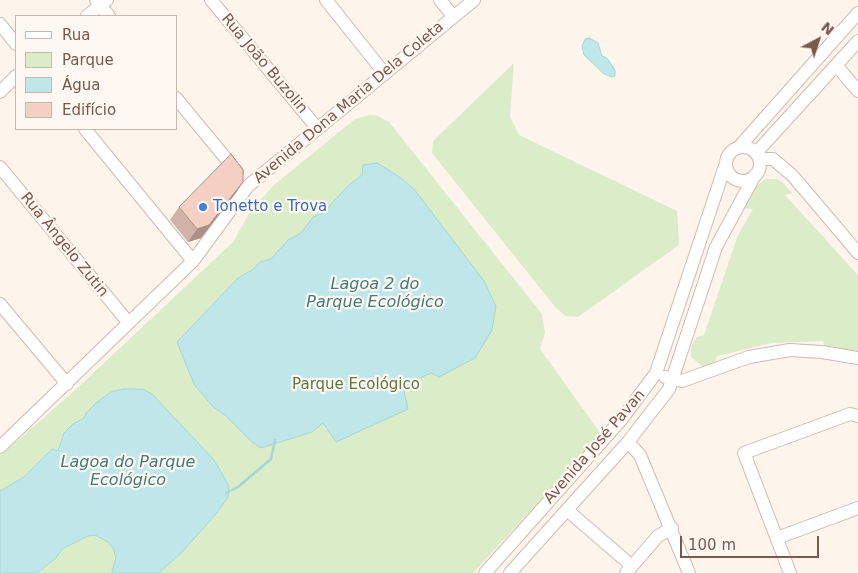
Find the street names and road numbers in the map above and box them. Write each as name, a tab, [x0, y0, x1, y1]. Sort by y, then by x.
street label: Rua João Buzolin	[217, 10, 311, 118]
street label: Avenida Dona Maria Dela Coleta	[250, 18, 448, 188]
street label: Rua Ângelo Zutin	[16, 189, 112, 301]
street label: Avenida José Pavan	[541, 386, 649, 508]

